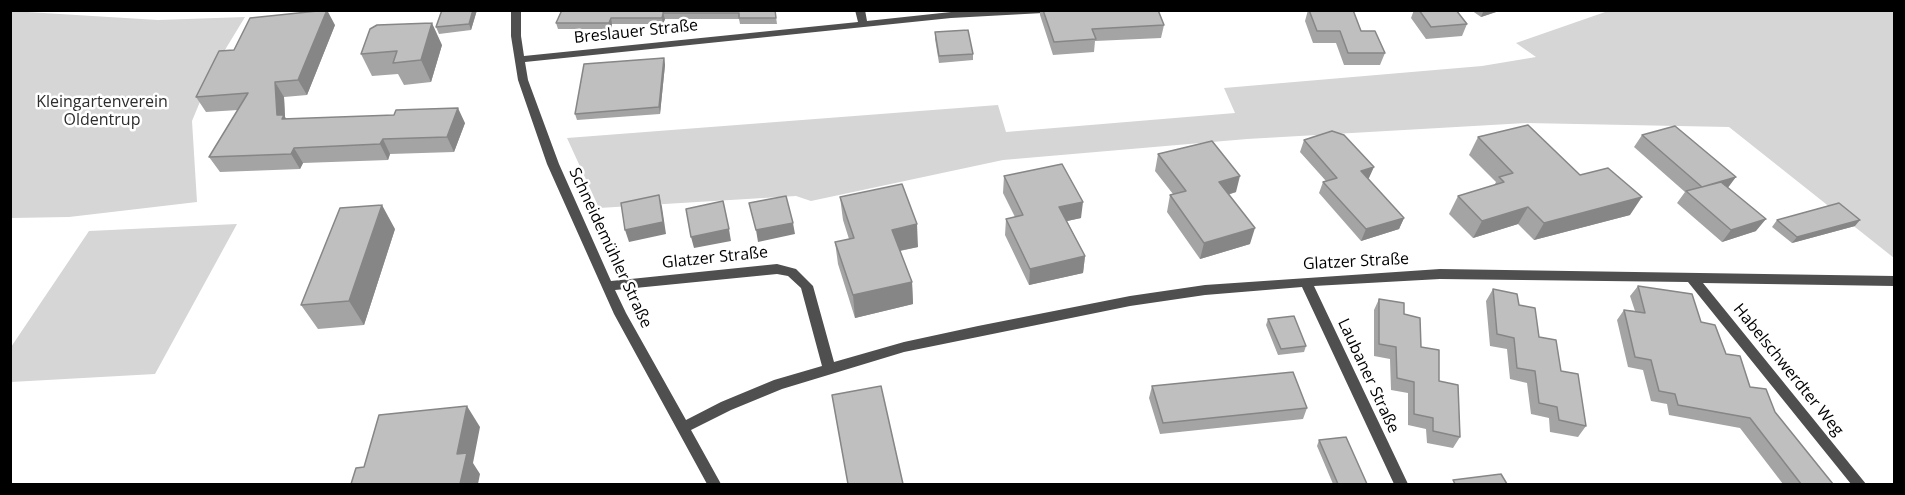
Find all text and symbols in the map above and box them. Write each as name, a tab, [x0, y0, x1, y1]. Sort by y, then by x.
street label: Breslauer Straße	[573, 16, 699, 48]
park label: Kleingartenverein Oldentrup	[36, 92, 168, 130]
street label: Schneidemühler Straße	[564, 165, 656, 331]
street label: Glatzer Straße	[661, 243, 769, 273]
street label: Glatzer Straße	[1302, 250, 1410, 274]
street label: Habelschwerdter Weg	[1729, 300, 1847, 440]
street label: Laubaner Straße	[1333, 316, 1403, 436]

